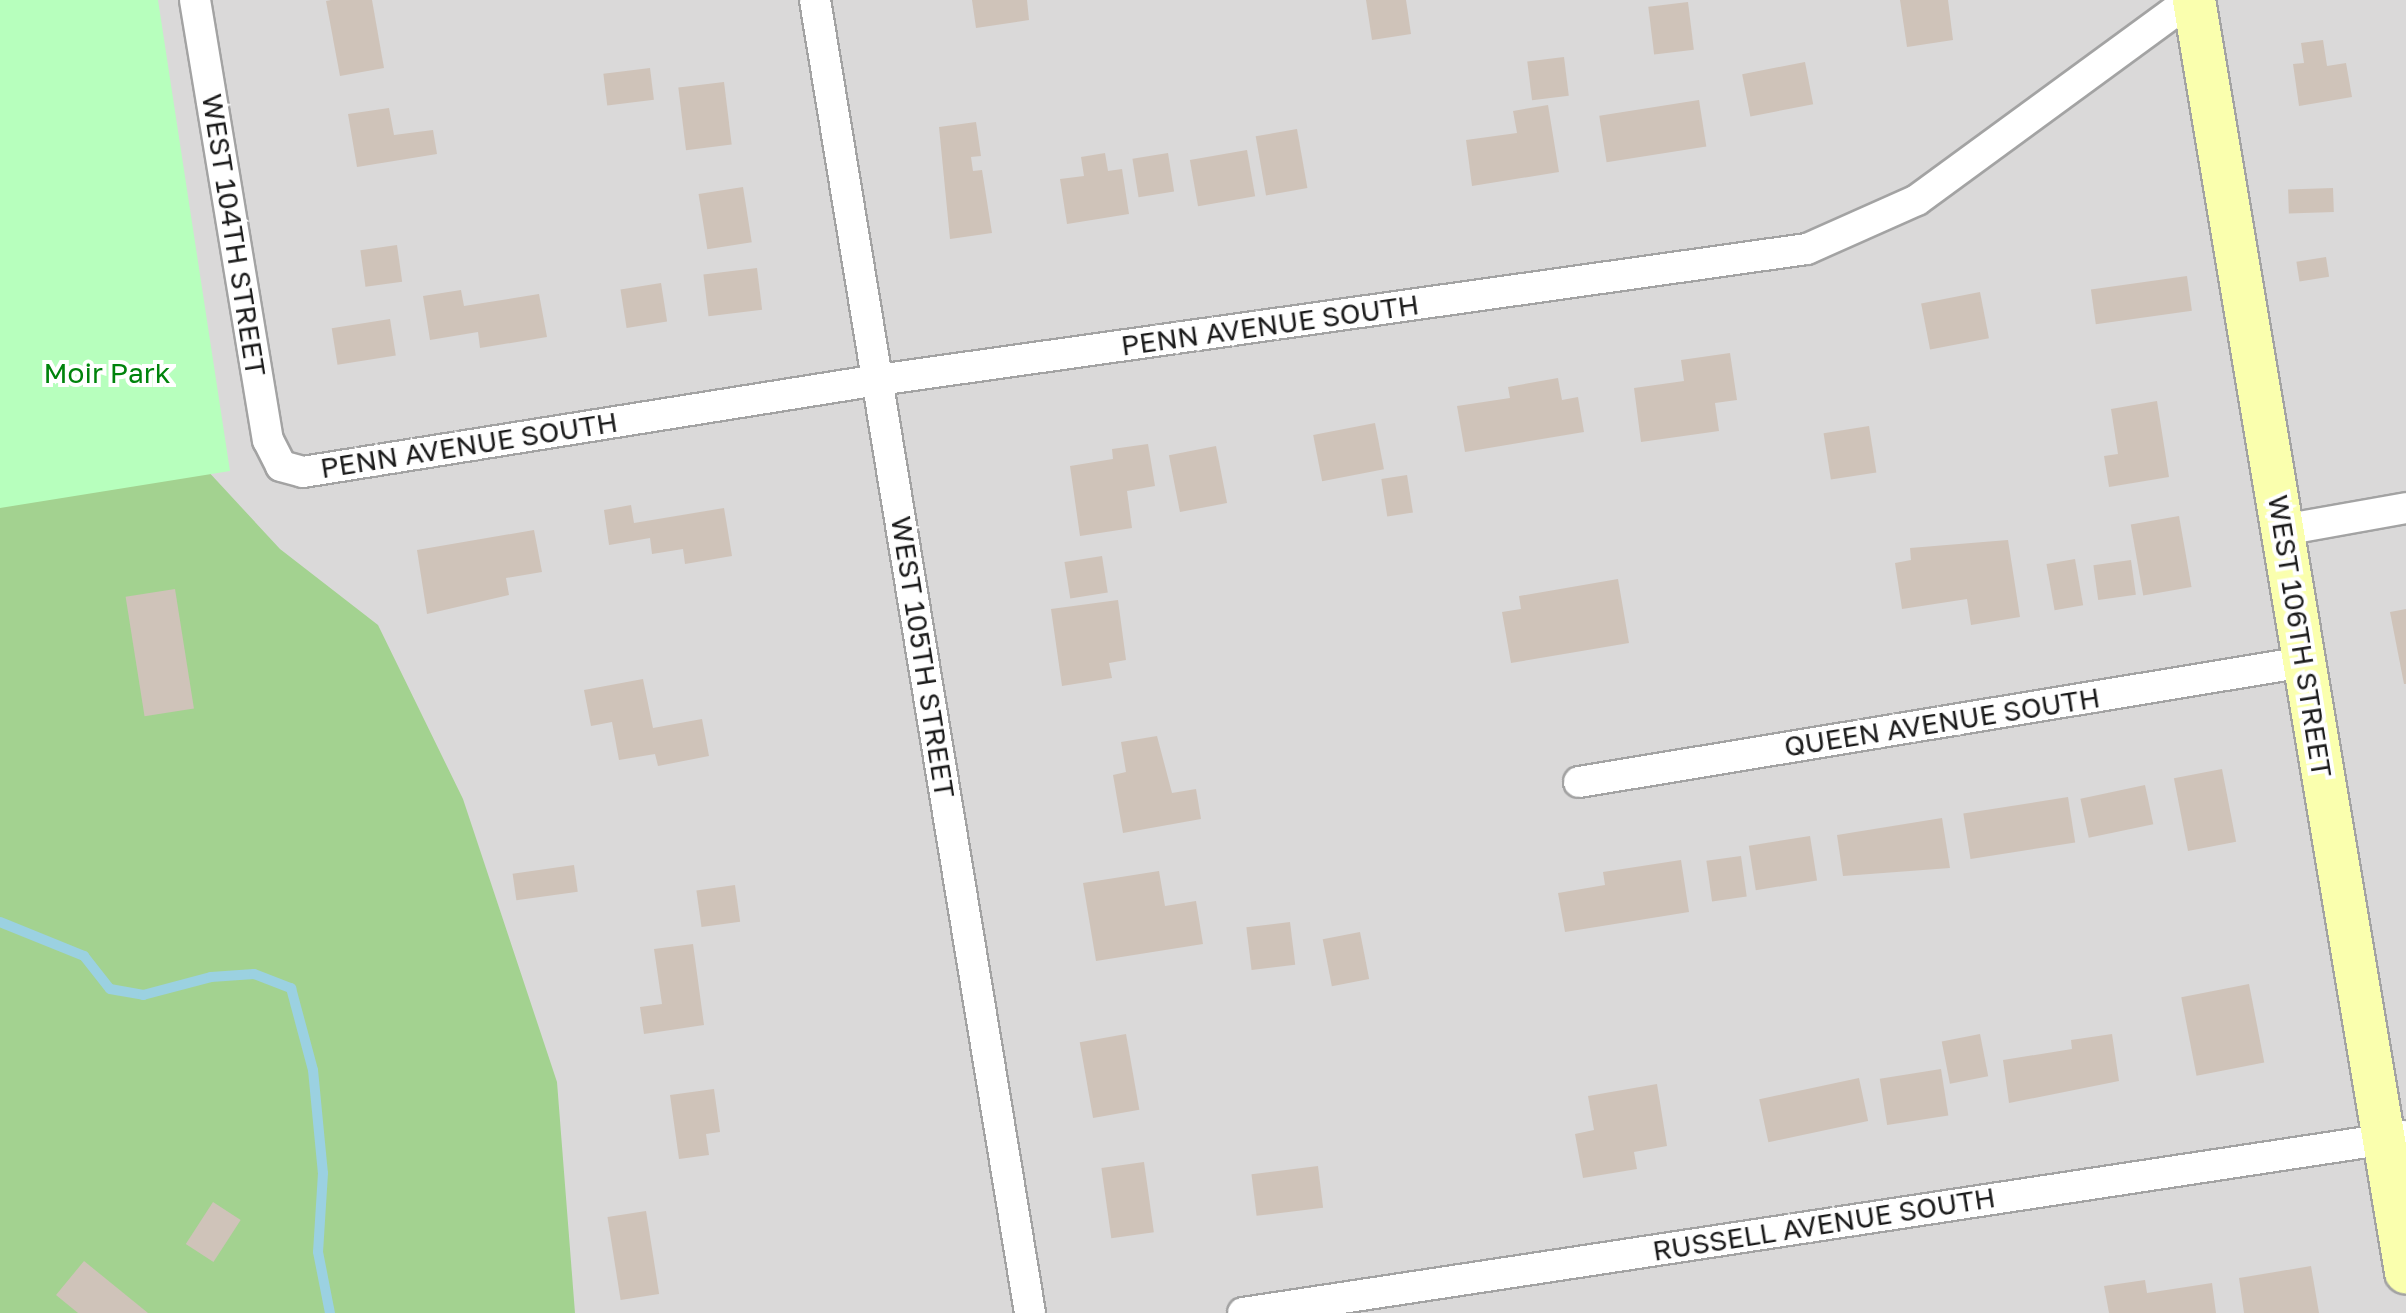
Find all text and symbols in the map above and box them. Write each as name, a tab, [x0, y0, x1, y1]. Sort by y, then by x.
street label: WEST 104TH STREET	[195, 91, 273, 379]
street label: PENN AVENUE SOUTH	[1119, 287, 1421, 363]
park label: Moir Park	[44, 356, 170, 390]
street label: PENN AVENUE SOUTH	[318, 405, 620, 485]
street label: WEST 106TH STREET	[2261, 492, 2339, 780]
street label: WEST 105TH STREET	[884, 514, 962, 800]
street label: QUEEN AVENUE SOUTH	[1782, 680, 2102, 764]
street label: RUSSELL AVENUE SOUTH	[1650, 1180, 1998, 1268]

